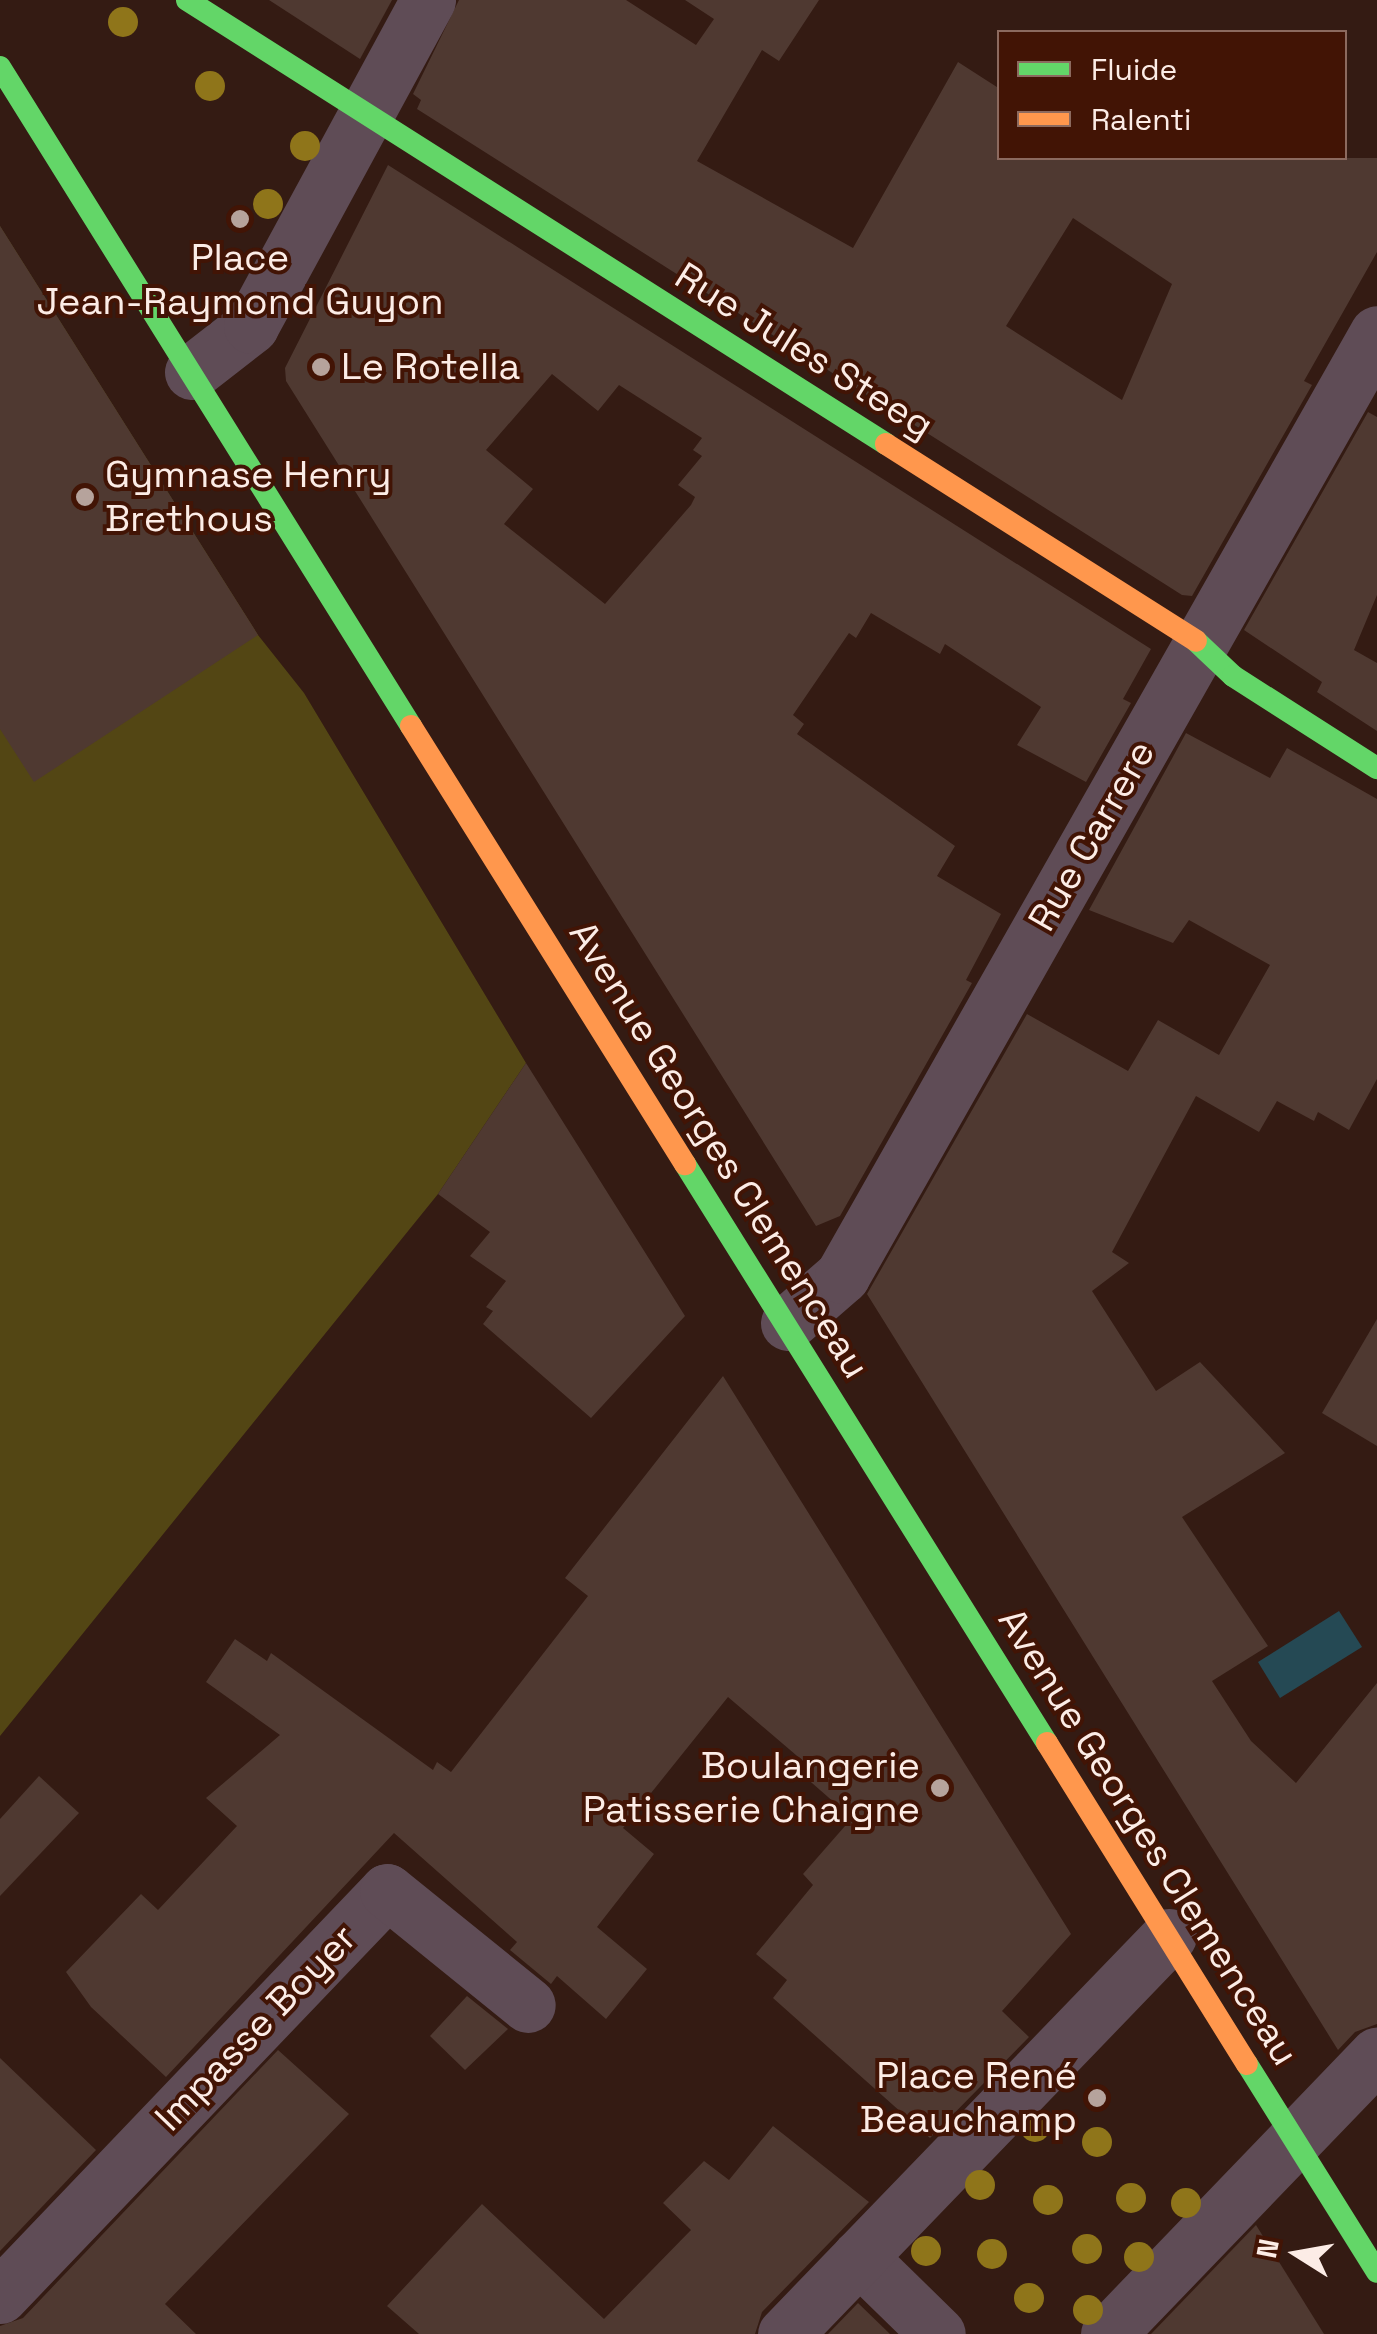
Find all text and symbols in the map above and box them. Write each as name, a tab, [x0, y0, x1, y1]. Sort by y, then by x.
legend	[997, 30, 1347, 160]
text: Fluide	[1091, 50, 1177, 89]
text: Ralenti	[1091, 100, 1191, 139]
marker: Place Jean-Raymond Guyon	[229, 208, 251, 230]
place label: Place Jean-Raymond Guyon	[36, 235, 444, 324]
street label: Rue Jules Steeg	[667, 253, 941, 449]
place label: Le Rotella	[341, 344, 520, 390]
marker: Le Rotella	[310, 356, 332, 378]
place label: Gymnase Henry Brethous	[105, 452, 392, 542]
marker: Gymnase Henry Brethous	[74, 486, 96, 508]
street label: Rue Carrere	[1019, 733, 1165, 939]
street label: Avenue Georges Clemenceau	[559, 913, 879, 1387]
street label: Avenue Georges Clemenceau	[988, 1600, 1308, 2074]
place label: Boulangerie Patisserie Chaigne	[583, 1743, 920, 1832]
marker: Boulangerie Patisserie Chaigne	[929, 1777, 951, 1799]
street label: Impasse Boyer	[146, 1915, 366, 2141]
place label: Place René Beauchamp	[860, 2053, 1077, 2142]
marker: Place René Beauchamp	[1086, 2087, 1108, 2109]
north arrow	[1247, 2204, 1347, 2304]
text: N	[1248, 2236, 1287, 2261]

